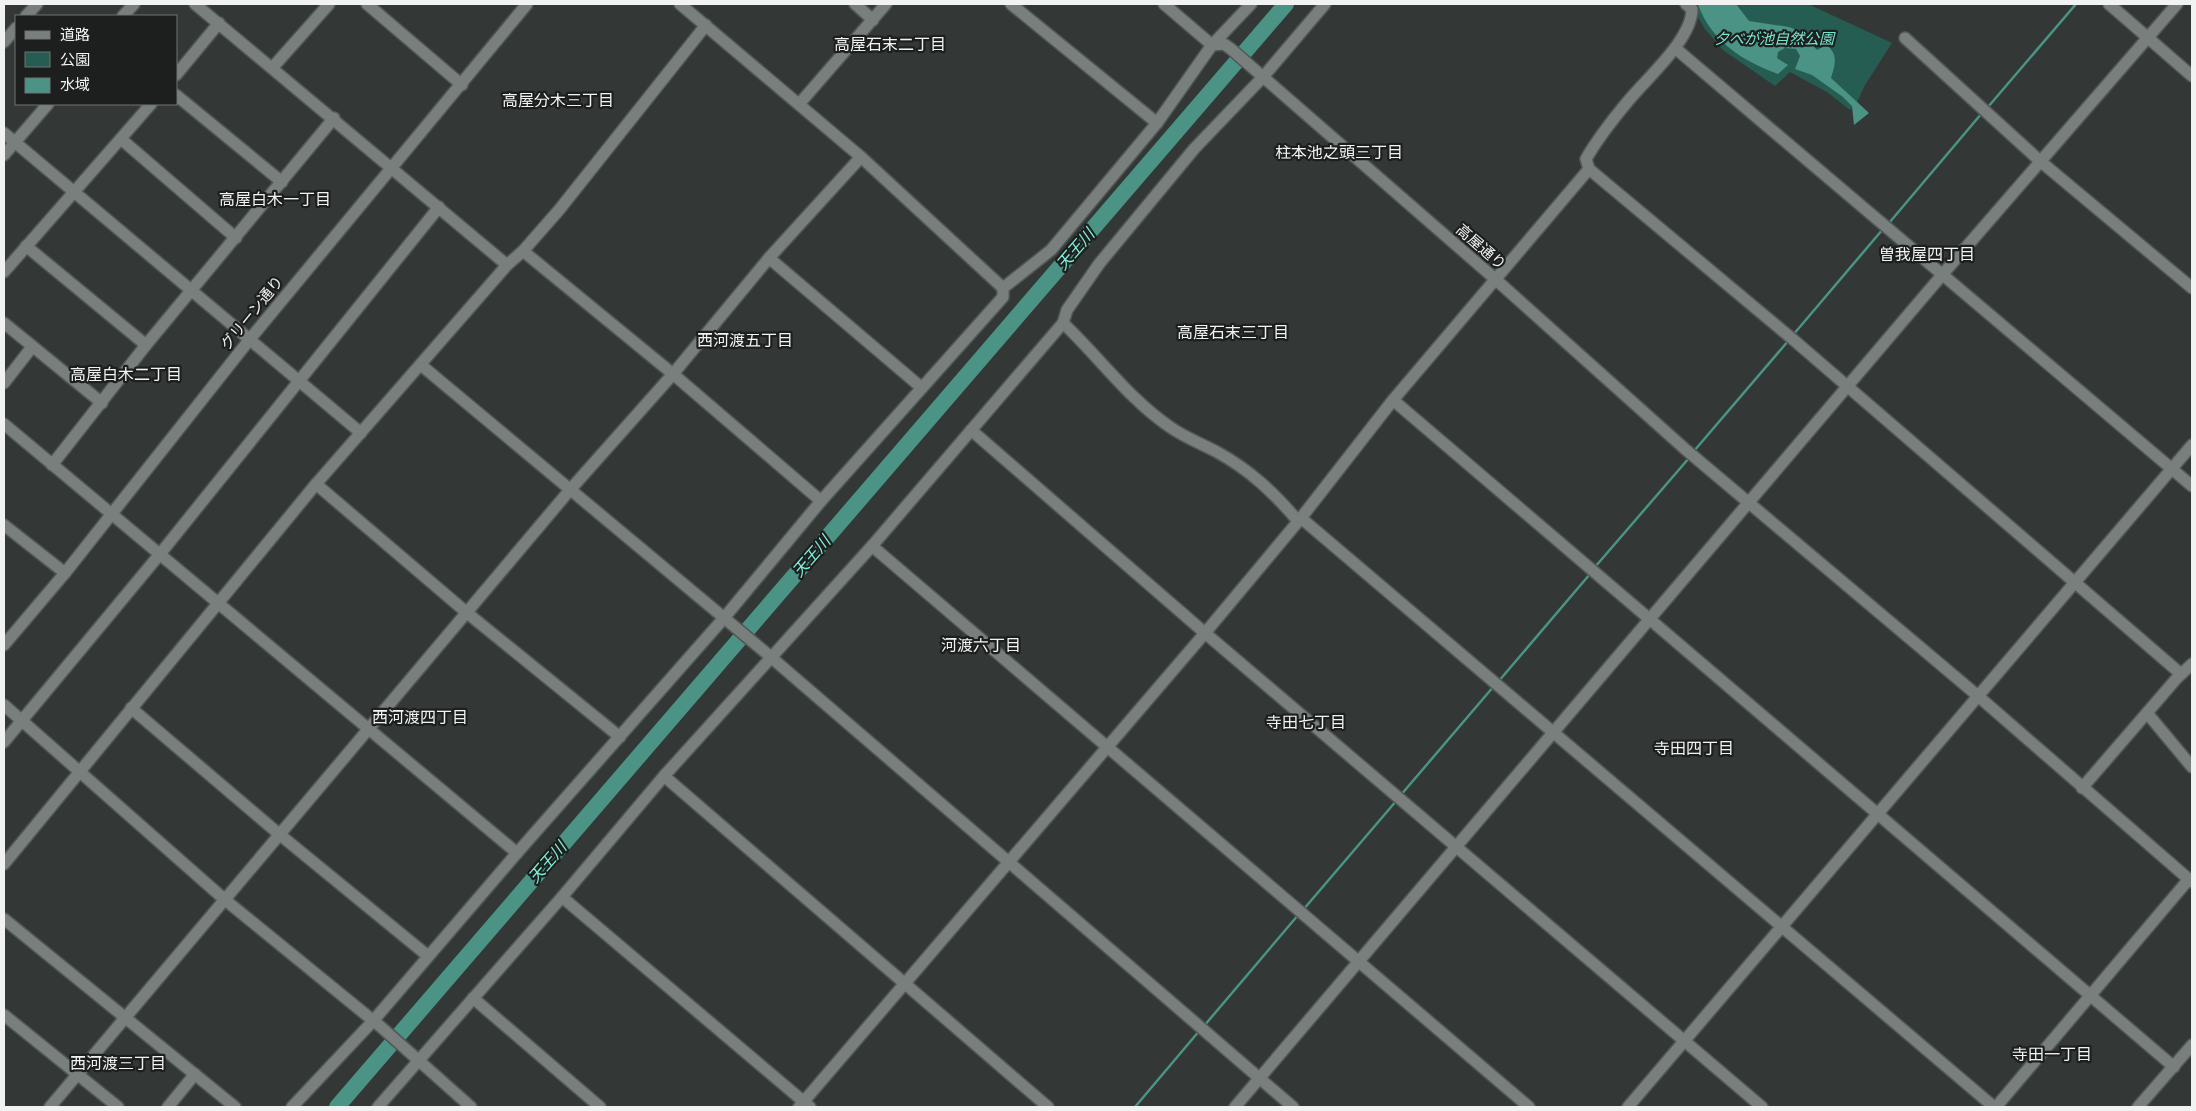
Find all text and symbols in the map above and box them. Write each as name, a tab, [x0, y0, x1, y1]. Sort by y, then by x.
legend	[15, 15, 178, 105]
text: 道路	[60, 25, 90, 44]
park label: 夕べが池自然公園	[1714, 29, 1836, 48]
district label: 高屋石末二丁目	[834, 34, 946, 54]
text: 公園	[60, 50, 90, 69]
text: 水域	[60, 75, 90, 94]
district label: 高屋分木三丁目	[502, 90, 614, 110]
district label: 柱本池之頭三丁目	[1275, 142, 1403, 162]
district label: 高屋白木一丁目	[219, 189, 331, 209]
street label: 高屋通り	[1452, 220, 1510, 273]
water label: 天王川	[1052, 223, 1100, 274]
district label: 曽我屋四丁目	[1879, 244, 1975, 264]
street label: グリーン通り	[216, 272, 287, 353]
district label: 高屋石末三丁目	[1177, 322, 1289, 342]
district label: 西河渡五丁目	[697, 330, 793, 350]
district label: 高屋白木二丁目	[70, 364, 182, 384]
water label: 天王川	[788, 530, 836, 581]
district label: 河渡六丁目	[941, 635, 1021, 655]
district label: 西河渡四丁目	[372, 707, 468, 727]
district label: 寺田七丁目	[1266, 712, 1346, 732]
district label: 寺田四丁目	[1654, 738, 1734, 758]
water label: 天王川	[524, 836, 572, 887]
district label: 寺田一丁目	[2012, 1044, 2092, 1064]
district label: 西河渡三丁目	[70, 1053, 166, 1073]

